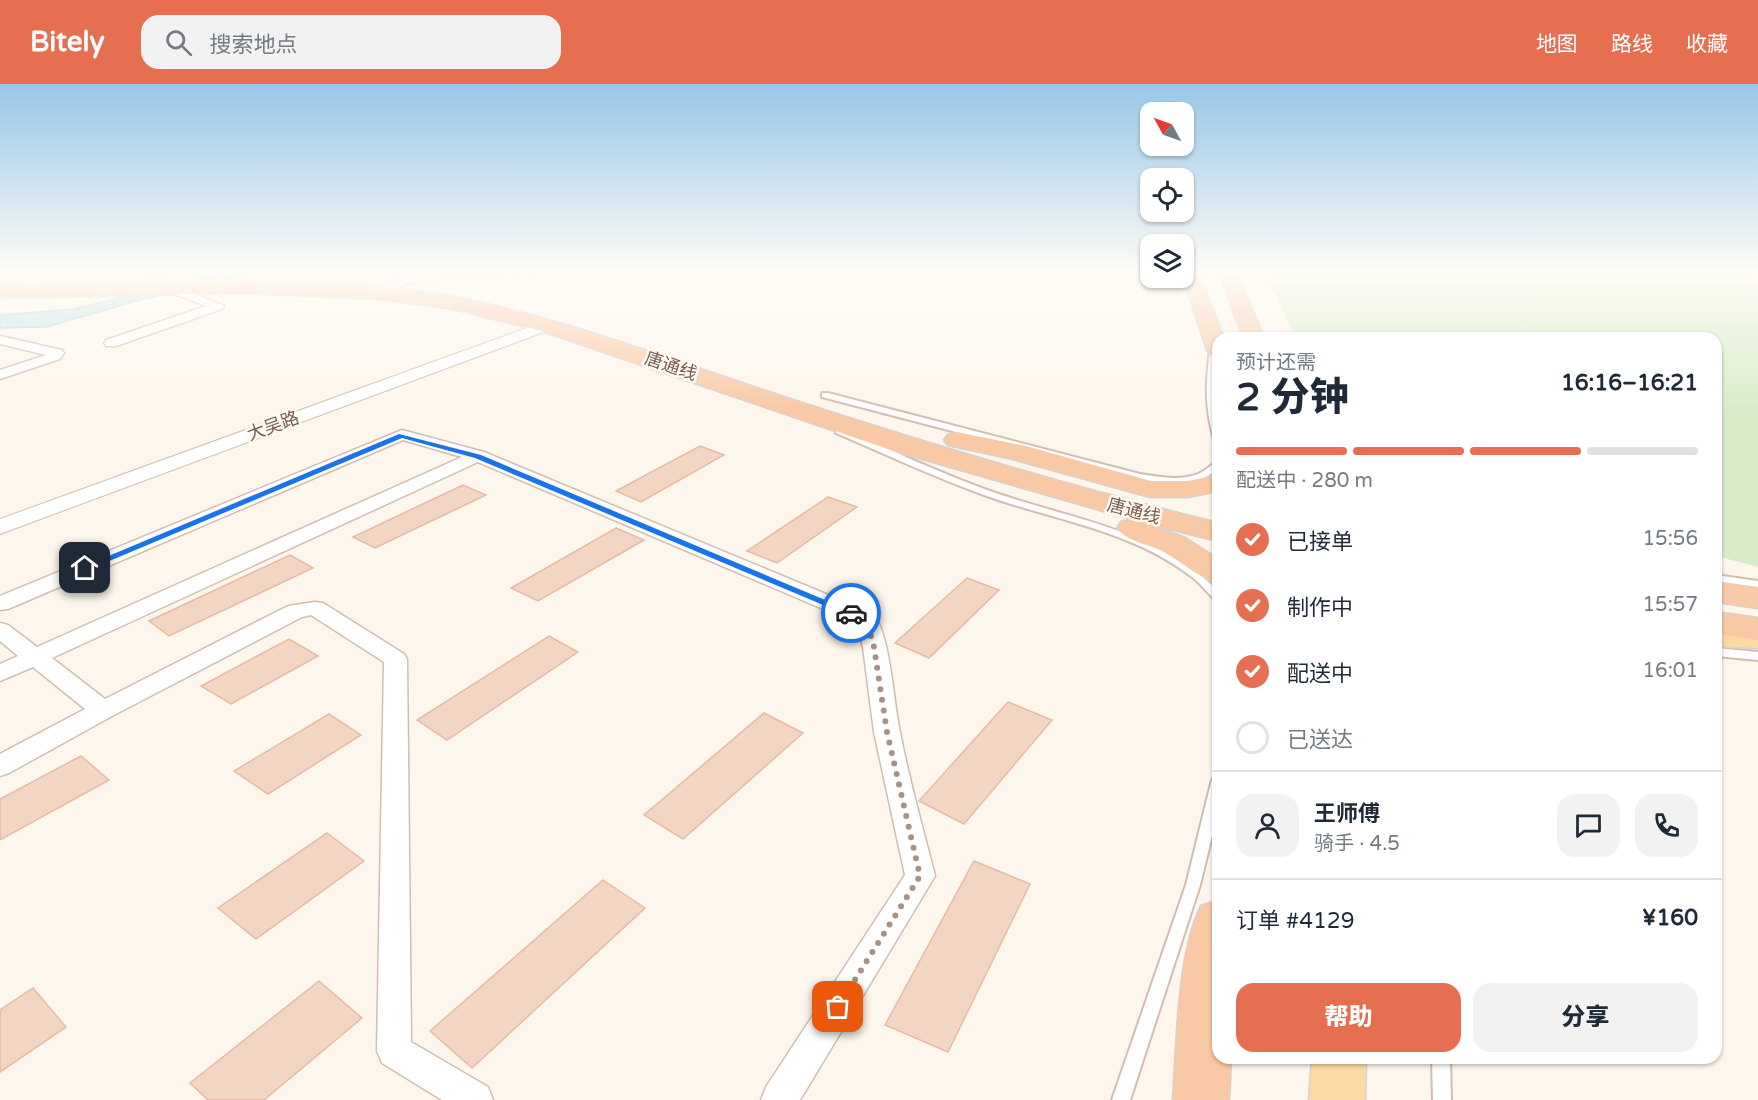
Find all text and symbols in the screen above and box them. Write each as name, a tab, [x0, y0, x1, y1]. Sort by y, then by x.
search box	[141, 15, 561, 69]
text: Bitely	[30, 25, 105, 59]
icon: search	[162, 26, 195, 59]
text: 搜索地点	[210, 32, 298, 58]
text: 地图	[1536, 32, 1578, 57]
text: 路线	[1611, 32, 1653, 57]
text: 收藏	[1686, 32, 1728, 57]
north arrow	[1140, 102, 1194, 156]
map controls	[1140, 102, 1194, 288]
button: locate	[1140, 168, 1194, 222]
button: layers	[1140, 234, 1194, 288]
street label: 唐通线	[642, 347, 700, 385]
text: 预计还需	[1236, 351, 1316, 375]
text: 16:16–16:21	[1561, 370, 1698, 396]
text: 2 分钟	[1236, 374, 1349, 421]
street label: 大吴路	[244, 406, 302, 446]
text: 配送中 · 280 m	[1236, 469, 1373, 493]
street label: 唐通线	[1105, 493, 1163, 529]
icon: check	[1236, 523, 1269, 556]
text: 15:56	[1643, 527, 1698, 551]
text: 已接单	[1287, 529, 1353, 555]
pin	[59, 542, 110, 593]
icon: home	[68, 551, 101, 584]
courier	[821, 583, 881, 643]
icon: check	[1236, 589, 1269, 622]
text: 15:57	[1643, 593, 1698, 617]
text: 制作中	[1287, 595, 1353, 621]
icon: car	[835, 597, 868, 630]
icon: check	[1236, 655, 1269, 688]
text: 16:01	[1643, 659, 1698, 683]
text: 配送中	[1287, 661, 1353, 687]
text: 已送达	[1287, 727, 1353, 753]
button: person	[1236, 794, 1299, 857]
button: chat	[1557, 794, 1620, 857]
button: phone	[1635, 794, 1698, 857]
text: 王师傅	[1314, 801, 1380, 827]
text: 骑手 · 4.5	[1314, 832, 1400, 856]
text: ¥160	[1642, 905, 1698, 931]
text: 订单 #4129	[1236, 908, 1354, 934]
pin	[812, 981, 863, 1032]
button: 帮助	[1236, 983, 1461, 1052]
button: 分享	[1473, 983, 1698, 1052]
icon: bag	[821, 990, 854, 1023]

